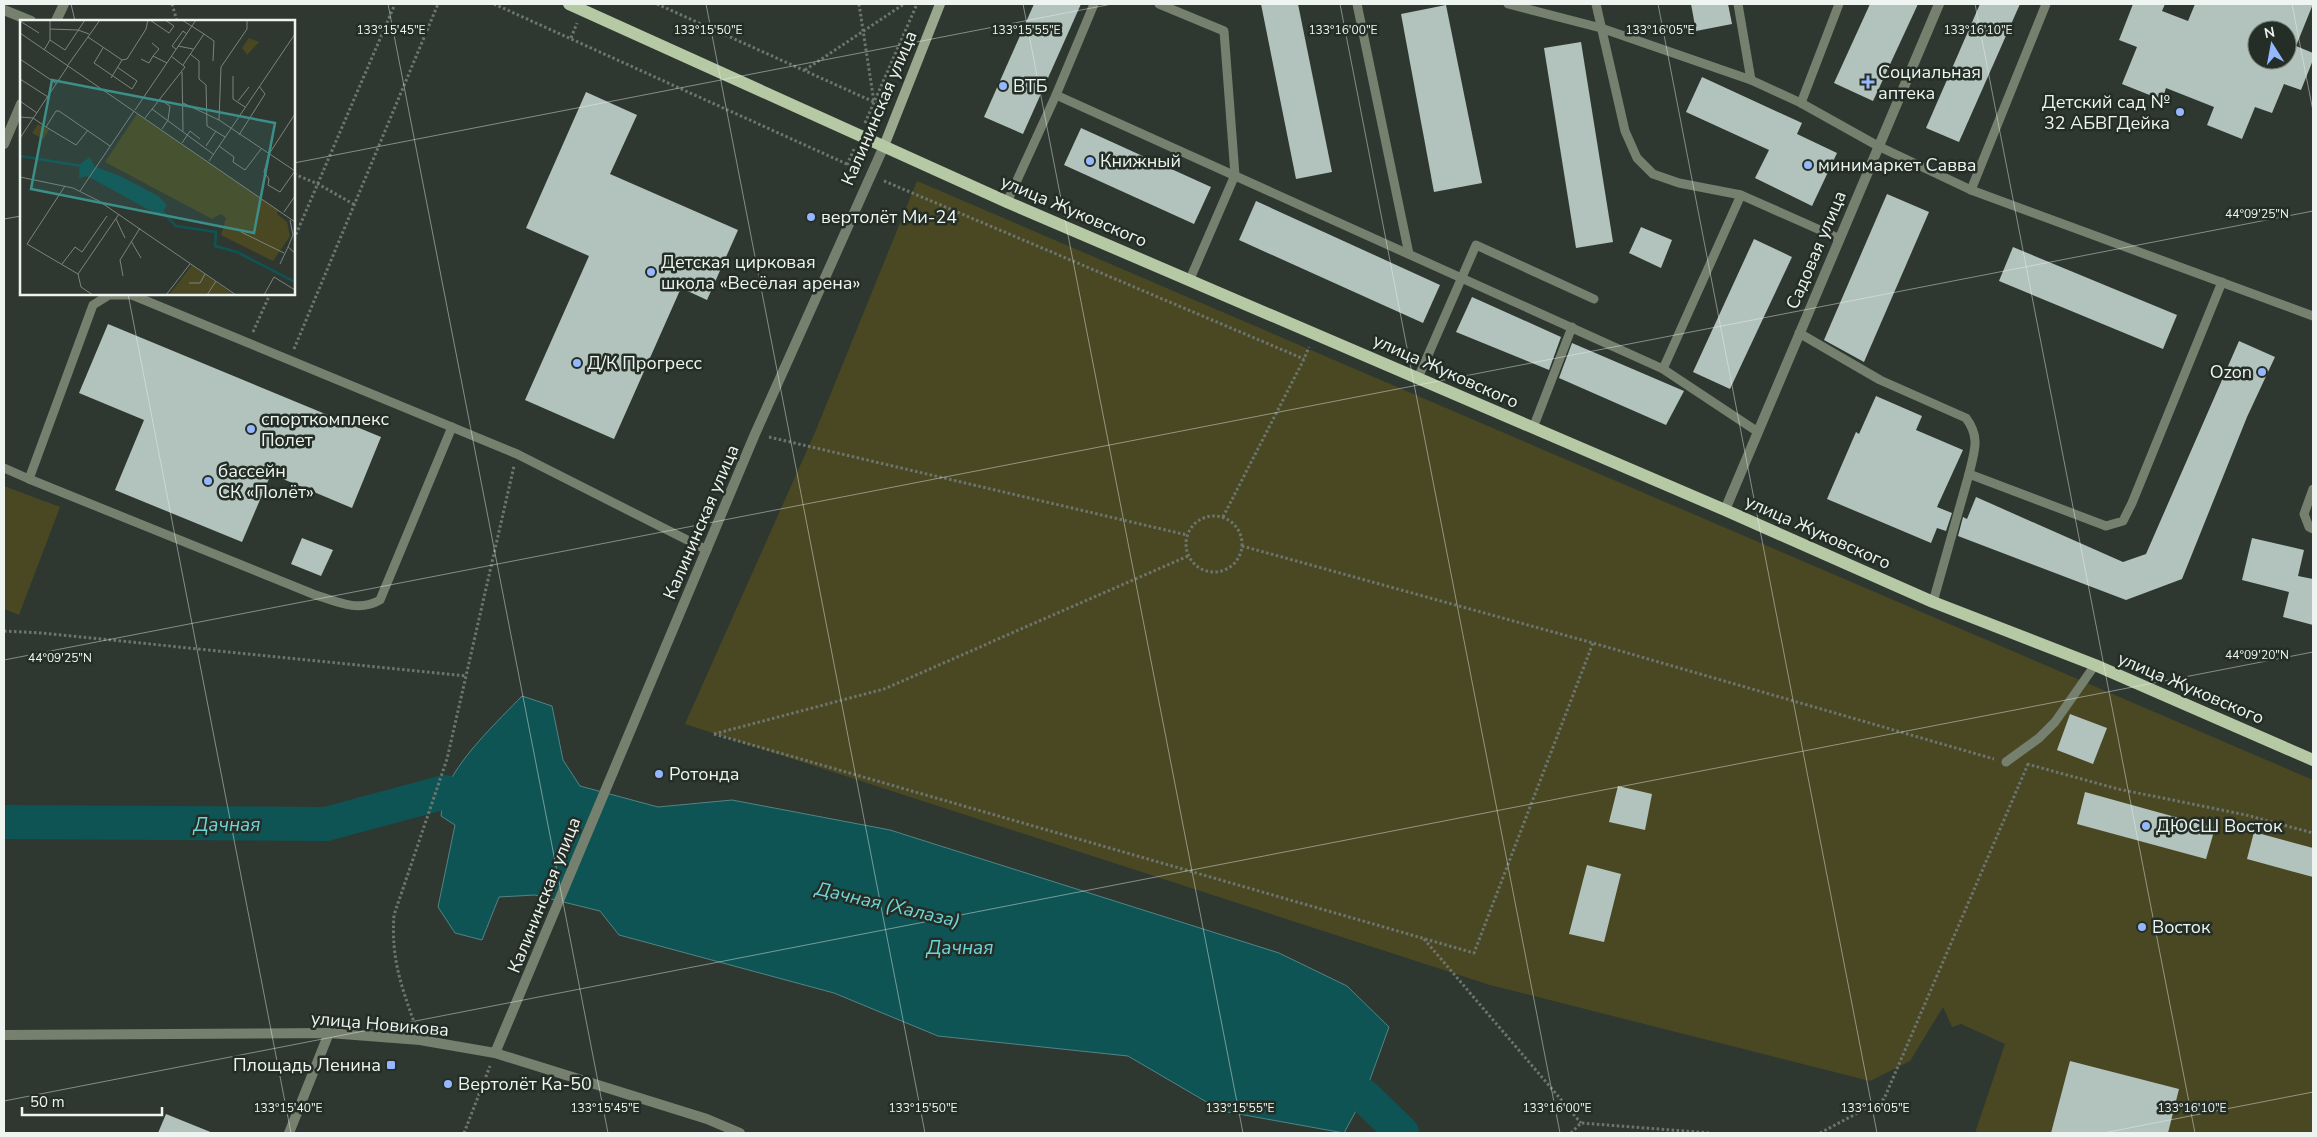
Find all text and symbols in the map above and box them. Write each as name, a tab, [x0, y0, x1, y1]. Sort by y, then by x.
inset map	[20, 20, 295, 295]
north arrow	[2247, 20, 2297, 70]
text: 133°15'45"E	[356, 22, 426, 38]
text: 133°15'50"E	[673, 22, 743, 38]
text: 133°15'55"E	[991, 22, 1061, 38]
text: 133°16'00"E	[1308, 22, 1378, 38]
text: 133°16'05"E	[1625, 22, 1695, 38]
text: 133°16'10"E	[1943, 22, 2013, 38]
text: N	[2263, 22, 2277, 43]
street label: Калининская улица	[836, 27, 922, 189]
place label: Социальная аптека	[1878, 60, 1981, 105]
place label: ВТБ	[1013, 74, 1048, 98]
marker: Социальная аптека	[1862, 76, 1874, 88]
marker: ВТБ	[997, 80, 1009, 92]
place label: Детский сад № 32 АБВГДейка	[2042, 90, 2170, 135]
marker: Детский сад № 32 АБВГДейка	[2174, 106, 2186, 118]
place label: Книжный	[1100, 149, 1181, 173]
place label: минимаркет Савва	[1818, 153, 1977, 177]
marker: Книжный	[1084, 155, 1096, 167]
marker: минимаркет Савва	[1802, 159, 1814, 171]
street label: улица Жуковского	[997, 169, 1151, 253]
street label: Садовая улица	[1780, 187, 1852, 313]
place label: вертолёт Ми-24	[821, 205, 957, 229]
text: 44°09'25"N	[2225, 206, 2289, 222]
marker: вертолёт Ми-24	[805, 211, 817, 223]
place label: Детская цирковая школа «Весёлая арена»	[661, 250, 860, 295]
marker: Детская цирковая школа «Весёлая арена»	[645, 266, 657, 278]
street label: улица Жуковского	[1369, 328, 1523, 414]
place label: Д/К Прогресс	[587, 351, 703, 375]
marker: Д/К Прогресс	[571, 357, 583, 369]
place label: Ozon	[2210, 360, 2252, 384]
marker: Ozon	[2256, 366, 2268, 378]
place label: спорткомплекс Полет	[261, 407, 389, 452]
marker: спорткомплекс Полет	[245, 423, 257, 435]
street label: Калининская улица	[658, 441, 744, 603]
place label: бассейн СК «Полёт»	[218, 459, 314, 504]
marker: бассейн СК «Полёт»	[202, 475, 214, 487]
street label: улица Жуковского	[1741, 489, 1895, 575]
street label: улица Жуковского	[2114, 646, 2268, 730]
text: 44°09'20"N	[2225, 647, 2289, 663]
text: 44°09'25"N	[28, 650, 92, 666]
place label: Ротонда	[669, 762, 739, 786]
marker: Ротонда	[653, 768, 665, 780]
water label: Дачная	[192, 812, 261, 838]
street label: Калининская улица	[502, 814, 586, 976]
place label: ДЮСШ Восток	[2156, 814, 2283, 838]
marker: ДЮСШ Восток	[2140, 820, 2152, 832]
water label: Дачная (Халаза)	[812, 875, 963, 934]
place label: Восток	[2152, 915, 2211, 939]
marker: Восток	[2136, 921, 2148, 933]
water label: Дачная	[925, 935, 994, 961]
street label: улица Новикова	[310, 1006, 450, 1042]
place label: Площадь Ленина	[233, 1053, 381, 1077]
marker: Площадь Ленина	[385, 1059, 397, 1071]
place label: Вертолёт Ка-50	[458, 1072, 592, 1096]
marker: Вертолёт Ка-50	[442, 1078, 454, 1090]
scale bar	[22, 1084, 162, 1116]
text: 50 m	[30, 1092, 65, 1112]
text: 133°15'40"E	[253, 1100, 323, 1116]
text: 133°15'45"E	[570, 1100, 640, 1116]
text: 133°15'50"E	[888, 1100, 958, 1116]
text: 133°15'55"E	[1205, 1100, 1275, 1116]
text: 133°16'00"E	[1522, 1100, 1592, 1116]
text: 133°16'05"E	[1840, 1100, 1910, 1116]
text: 133°16'10"E	[2157, 1100, 2227, 1116]

